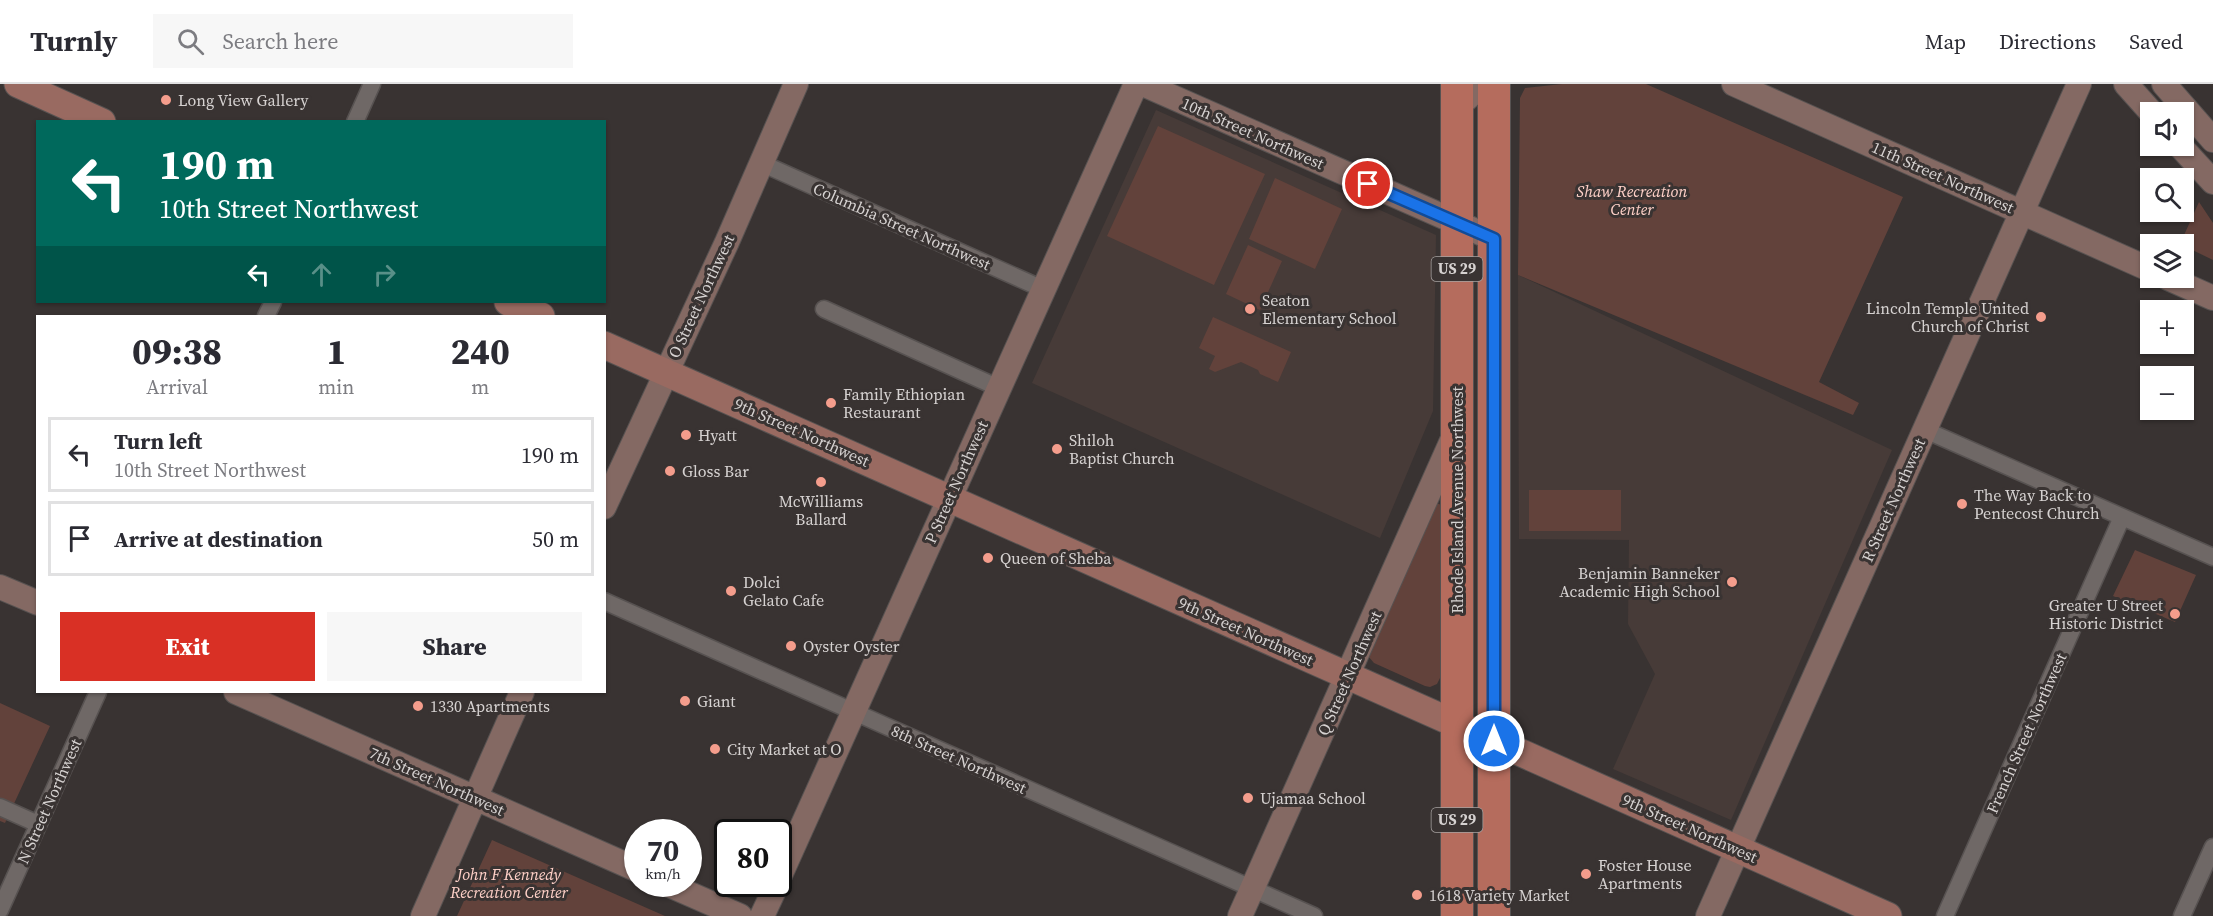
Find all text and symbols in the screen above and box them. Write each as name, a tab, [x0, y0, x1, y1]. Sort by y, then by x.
search box	[153, 14, 573, 68]
text: Turnly	[30, 22, 117, 60]
icon: search	[174, 25, 207, 58]
text: Search here	[222, 26, 338, 56]
text: Map	[1925, 27, 1966, 56]
text: Directions	[1999, 27, 2096, 56]
text: Saved	[2129, 27, 2183, 56]
place label: Long View Gallery	[178, 89, 309, 111]
street label: 10th Street Northwest	[1178, 92, 1328, 175]
marker: Long View Gallery	[159, 93, 173, 107]
map controls	[2140, 102, 2194, 420]
button: sound	[2140, 102, 2194, 156]
text: 190 m	[159, 135, 274, 193]
street label: 11th Street Northwest	[1868, 136, 2018, 219]
icon: left	[60, 144, 138, 222]
pin	[1342, 158, 1393, 209]
icon: arrive	[1351, 167, 1384, 200]
button: search	[2140, 168, 2194, 222]
street label: Columbia Street Northwest	[810, 177, 995, 275]
park label: Shaw Recreation Center	[1577, 180, 1687, 220]
text: 10th Street Northwest	[159, 190, 418, 227]
street label: O Street Northwest	[663, 230, 740, 361]
button: layers	[2140, 234, 2194, 288]
road number: US 29	[1432, 257, 1482, 281]
icon: left	[242, 258, 275, 291]
icon: ahead	[305, 258, 338, 291]
icon: right	[368, 258, 401, 291]
place label: Seaton Elementary School	[1262, 289, 1397, 329]
place label: Lincoln Temple United Church of Christ	[1866, 297, 2030, 337]
button: +	[2140, 300, 2194, 354]
marker: Seaton Elementary School	[1243, 302, 1257, 316]
marker: Lincoln Temple United Church of Christ	[2034, 310, 2048, 324]
text: 09:38	[132, 327, 222, 376]
text: 1	[326, 327, 346, 376]
text: 240	[450, 327, 510, 376]
button: −	[2140, 366, 2194, 420]
text: Arrival	[146, 373, 208, 401]
text: min	[318, 373, 354, 401]
text: m	[471, 373, 489, 401]
place label: Family Ethiopian Restaurant	[843, 383, 965, 423]
street label: Rhode Island Avenue Northwest	[1446, 385, 1468, 614]
street label: 9th Street Northwest	[731, 392, 874, 472]
marker: Family Ethiopian Restaurant	[824, 396, 838, 410]
street label: P Street Northwest	[919, 416, 993, 547]
place label: Hyatt	[698, 424, 738, 446]
text: Turn left	[114, 426, 202, 456]
marker: Hyatt	[679, 428, 693, 442]
place label: Shiloh Baptist Church	[1069, 429, 1175, 469]
street label: R Street Northwest	[1856, 434, 1930, 565]
icon: left	[63, 438, 96, 471]
text: 190 m	[521, 440, 579, 470]
marker: Shiloh Baptist Church	[1050, 442, 1064, 456]
text: 10th Street Northwest	[114, 456, 306, 484]
place label: Gloss Bar	[682, 460, 749, 482]
marker: Gloss Bar	[663, 464, 677, 478]
marker: McWilliams Ballard	[814, 475, 828, 489]
place label: The Way Back to Pentecost Church	[1974, 484, 2100, 524]
place label: McWilliams Ballard	[779, 490, 863, 530]
marker: The Way Back to Pentecost Church	[1955, 497, 1969, 511]
icon: arrive	[63, 522, 96, 555]
text: Arrive at destination	[114, 524, 323, 554]
text: 50 m	[532, 524, 579, 554]
place label: Queen of Sheba	[1000, 547, 1112, 569]
marker: Queen of Sheba	[981, 551, 995, 565]
place label: Benjamin Banneker Academic High School	[1559, 562, 1720, 602]
place label: Dolci Gelato Cafe	[743, 571, 824, 611]
marker: Benjamin Banneker Academic High School	[1725, 575, 1739, 589]
marker: Dolci Gelato Cafe	[724, 584, 738, 598]
street label: 9th Street Northwest	[1175, 591, 1318, 671]
place label: Greater U Street Historic District	[2049, 594, 2164, 634]
street label: Q Street Northwest	[1312, 607, 1387, 739]
marker: Greater U Street Historic District	[2168, 607, 2182, 621]
button: Exit	[60, 612, 315, 681]
button: Share	[327, 612, 582, 681]
place label: Oyster Oyster	[803, 635, 900, 657]
marker: Oyster Oyster	[784, 639, 798, 653]
street label: French Street Northwest	[1981, 649, 2072, 817]
place label: Giant	[697, 690, 736, 712]
marker: Giant	[678, 694, 692, 708]
place label: 1330 Apartments	[430, 695, 550, 717]
marker: 1330 Apartments	[411, 699, 425, 713]
position arrow	[1462, 709, 1526, 773]
street label: 8th Street Northwest	[888, 719, 1031, 799]
street label: N Street Northwest	[12, 734, 87, 867]
place label: City Market at O	[727, 738, 842, 760]
street label: 7th Street Northwest	[366, 741, 509, 821]
marker: City Market at O	[708, 742, 722, 756]
place label: Ujamaa School	[1260, 787, 1366, 809]
street label: 9th Street Northwest	[1619, 788, 1762, 868]
marker: Ujamaa School	[1241, 791, 1255, 805]
road number: US 29	[1432, 808, 1482, 832]
speed limit sign: 80	[714, 819, 792, 897]
text: 70	[647, 830, 679, 871]
place label: Foster House Apartments	[1598, 854, 1692, 894]
park label: John F Kennedy Recreation Center	[449, 863, 568, 903]
text: km/h	[645, 863, 681, 884]
marker: Foster House Apartments	[1579, 867, 1593, 881]
place label: 1618 Variety Market	[1429, 884, 1570, 906]
marker: 1618 Variety Market	[1410, 888, 1424, 902]

